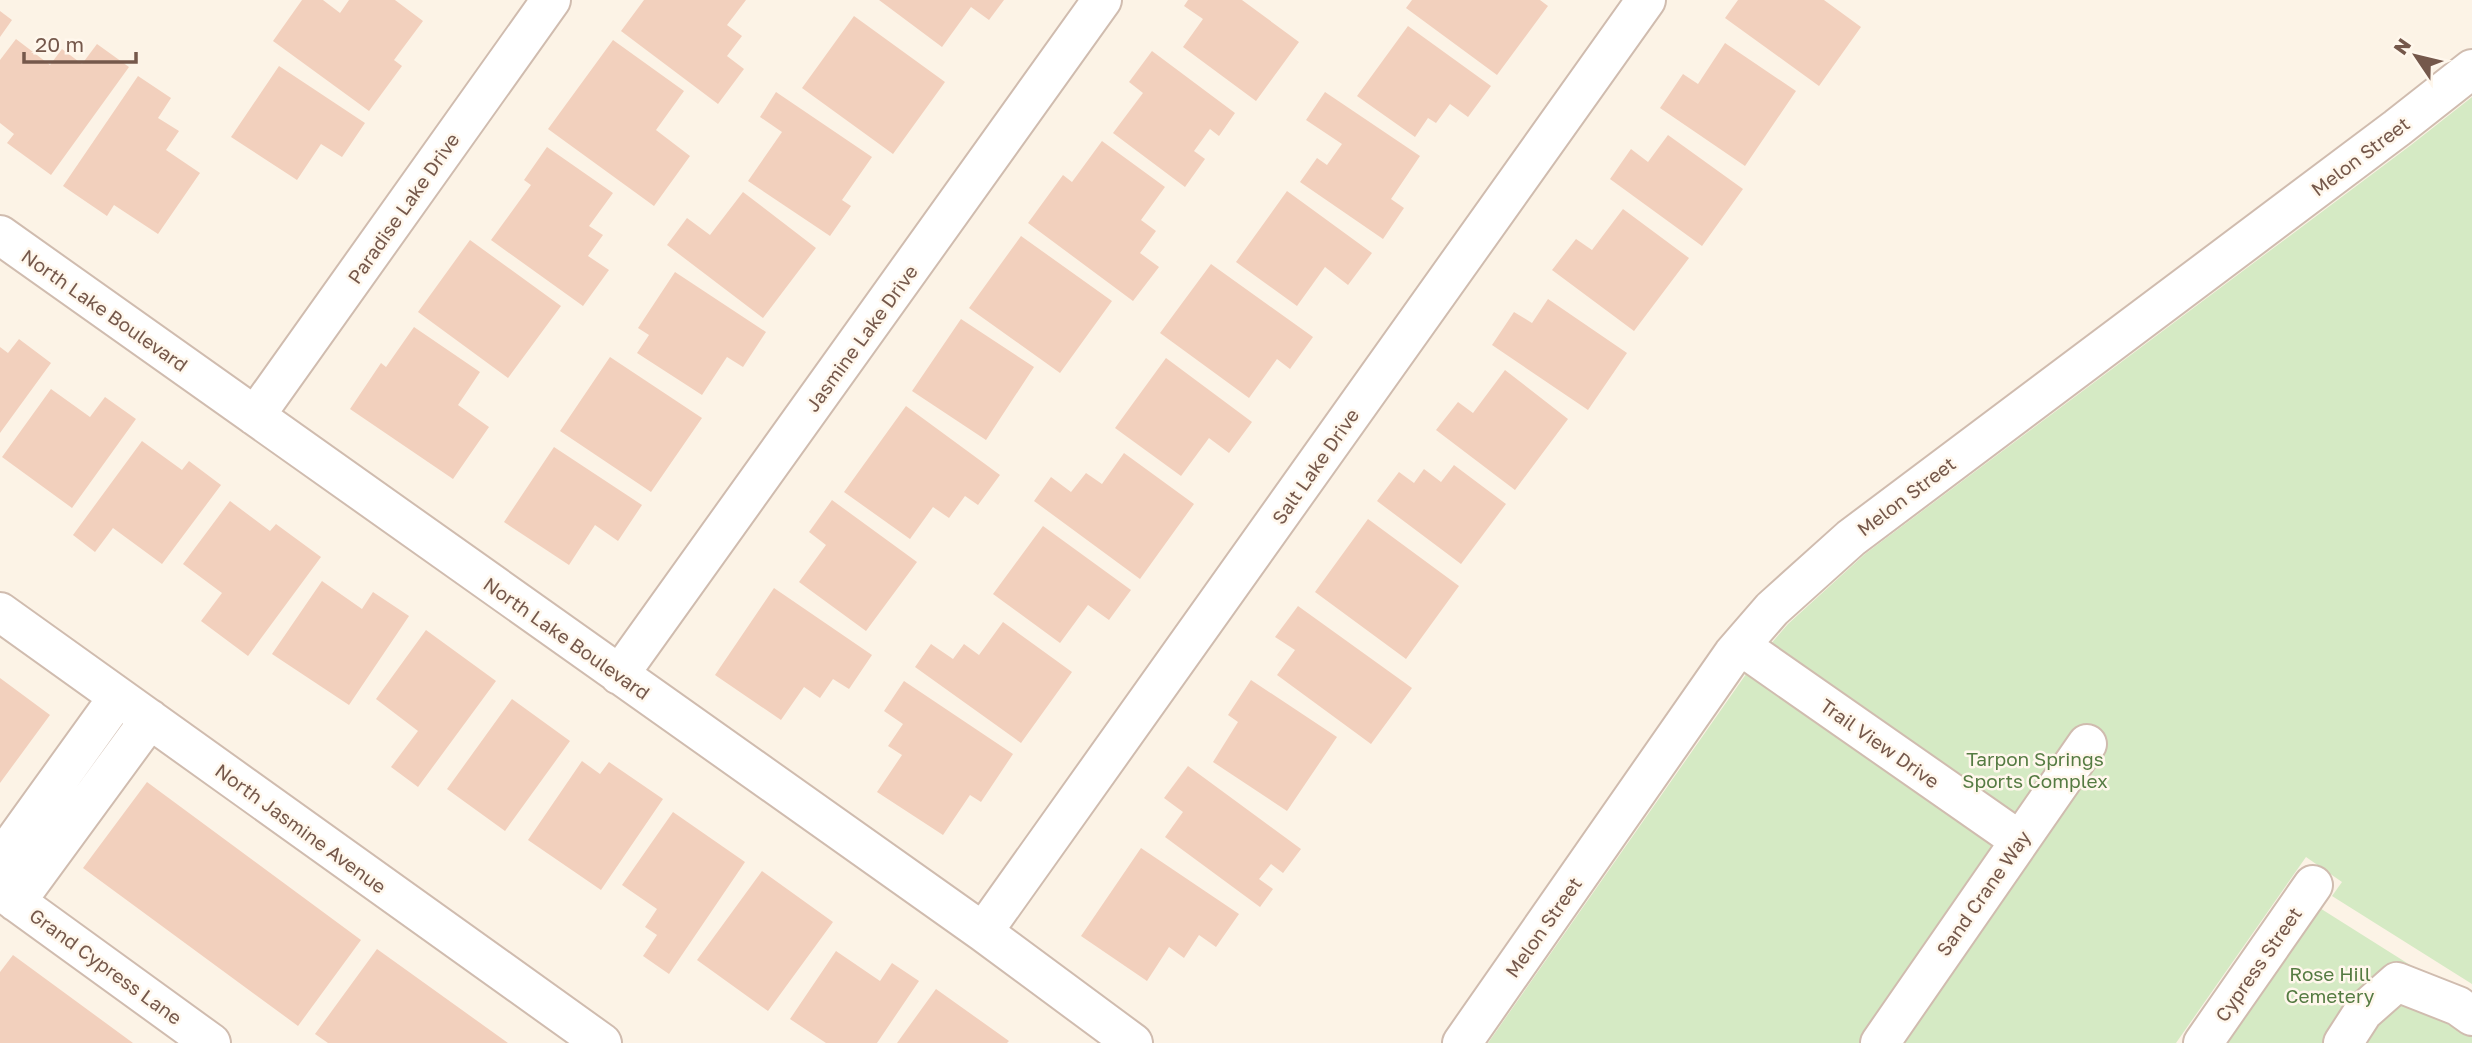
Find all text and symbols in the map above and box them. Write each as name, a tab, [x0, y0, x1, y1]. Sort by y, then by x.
scale bar	[24, 21, 136, 65]
north arrow	[2381, 21, 2451, 91]
text: 20 m	[35, 31, 84, 57]
text: N	[2388, 33, 2415, 58]
street label: Melon Street	[2306, 112, 2414, 200]
street label: Paradise Lake Drive	[342, 128, 464, 288]
street label: North Lake Boulevard	[18, 244, 192, 376]
street label: Jasmine Lake Drive	[800, 260, 922, 416]
street label: Salt Lake Drive	[1267, 404, 1363, 528]
street label: Melon Street	[1852, 452, 1960, 540]
street label: North Lake Boulevard	[480, 572, 654, 704]
street label: Trail View Drive	[1816, 693, 1944, 793]
park label: Tarpon Springs Sports Complex	[1962, 747, 2108, 792]
street label: North Jasmine Avenue	[211, 758, 391, 898]
street label: Sand Crane Way	[1931, 826, 2035, 960]
street label: Melon Street	[1500, 872, 1586, 982]
street label: Cypress Street	[2210, 902, 2306, 1026]
street label: Grand Cypress Lane	[25, 903, 187, 1029]
park label: Rose Hill Cemetery	[2285, 962, 2375, 1007]

